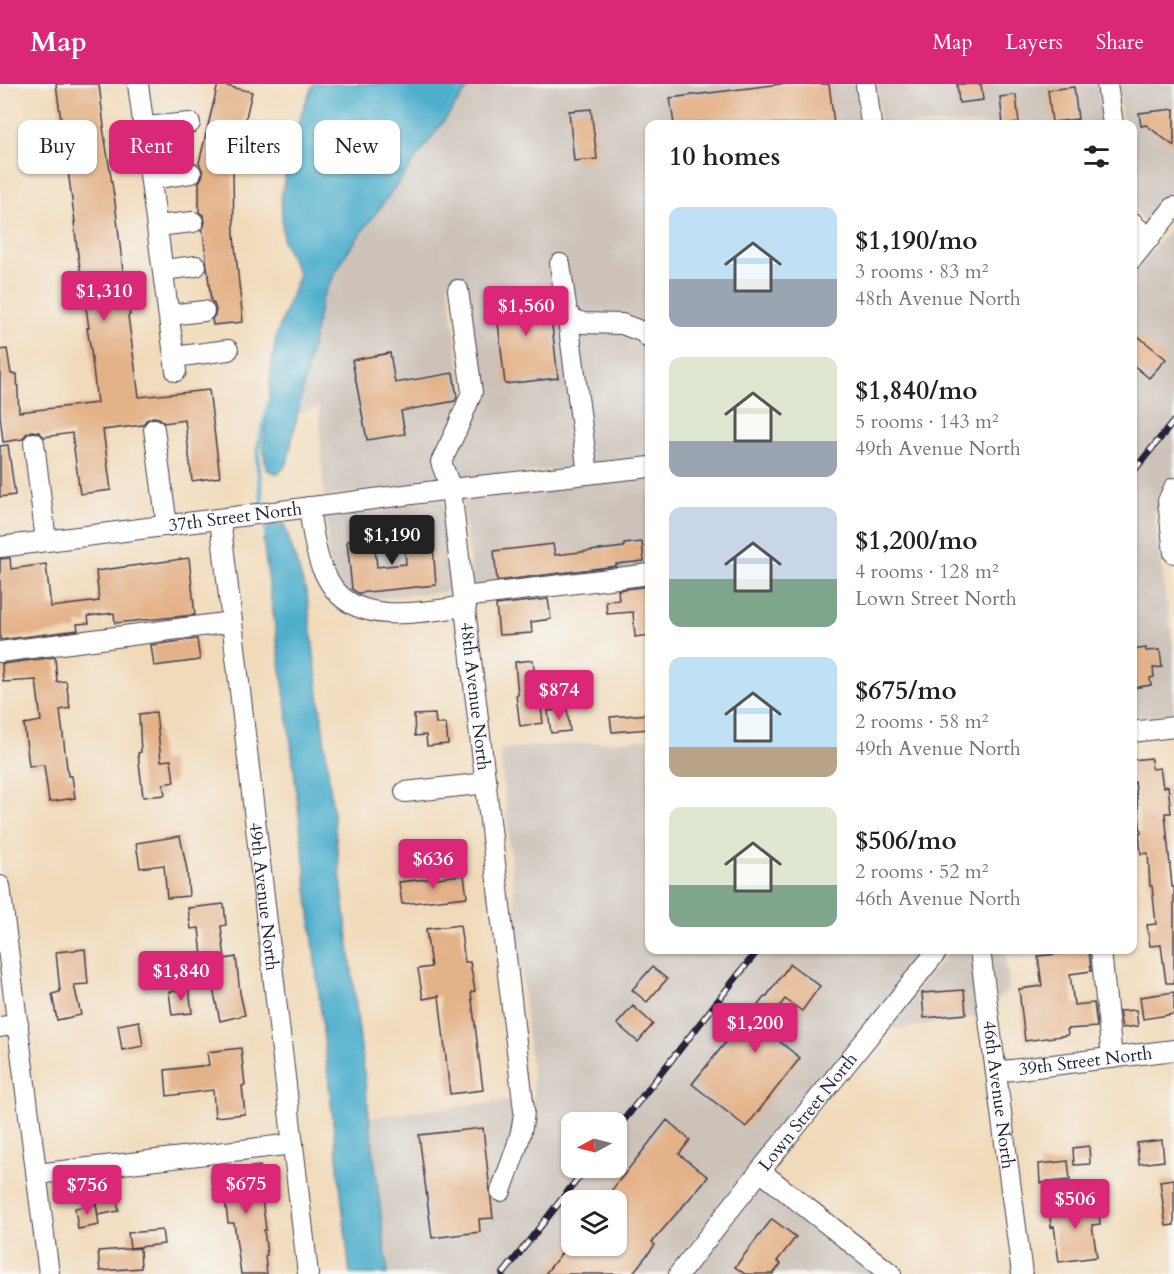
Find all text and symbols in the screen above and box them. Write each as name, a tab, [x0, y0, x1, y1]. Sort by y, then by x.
text: Map	[30, 23, 87, 61]
text: Map	[933, 28, 973, 57]
text: Layers	[1006, 28, 1063, 57]
text: Share	[1096, 28, 1144, 57]
chip: Buy	[18, 120, 97, 174]
chip: Rent	[109, 120, 194, 174]
chip: Filters	[206, 120, 302, 174]
chip: New	[314, 120, 400, 174]
text: 10 homes	[669, 139, 780, 174]
icon: filters	[1080, 140, 1113, 173]
text: $1,190/mo	[855, 223, 978, 258]
icon: home	[717, 231, 789, 303]
text: 3 rooms · 83 m²	[855, 258, 988, 285]
pin: $1,310	[55, 271, 153, 322]
text: $1,310	[75, 277, 133, 304]
text: 48th Avenue North	[855, 285, 1021, 312]
pin: $1,560	[477, 286, 575, 337]
text: $1,560	[497, 292, 555, 319]
text: $1,840/mo	[855, 373, 978, 408]
icon: home	[717, 381, 789, 453]
text: 5 rooms · 143 m²	[855, 408, 999, 435]
text: 49th Avenue North	[855, 435, 1021, 462]
street label: 37th Street North	[167, 496, 303, 538]
pin: $1,190	[343, 515, 441, 566]
text: $1,190	[363, 521, 421, 548]
text: $1,200/mo	[855, 523, 978, 558]
icon: home	[717, 531, 789, 603]
text: 4 rooms · 128 m²	[855, 558, 999, 585]
text: Lown Street North	[855, 585, 1017, 612]
street label: 48th Avenue North	[454, 621, 497, 772]
pin: $874	[523, 670, 595, 721]
text: $675/mo	[855, 673, 957, 708]
text: $874	[539, 676, 579, 703]
icon: home	[717, 681, 789, 753]
text: 2 rooms · 58 m²	[855, 708, 988, 735]
text: 49th Avenue North	[855, 735, 1021, 762]
street label: 49th Avenue North	[243, 821, 285, 972]
text: $506/mo	[855, 823, 957, 858]
icon: home	[717, 831, 789, 903]
pin: $636	[397, 839, 469, 890]
text: $636	[413, 845, 453, 872]
text: 2 rooms · 52 m²	[855, 858, 988, 885]
text: 46th Avenue North	[855, 885, 1021, 912]
pin: $1,840	[132, 951, 230, 1002]
text: $1,840	[152, 957, 210, 984]
pin: $1,200	[706, 1003, 804, 1054]
text: $1,200	[726, 1009, 784, 1036]
street label: 46th Avenue North	[977, 1019, 1021, 1171]
street label: 39th Street North	[1017, 1040, 1154, 1082]
street label: Lown Street North	[752, 1047, 863, 1176]
north arrow	[561, 1112, 627, 1178]
map controls	[561, 1112, 627, 1256]
pin: $675	[210, 1164, 282, 1215]
pin: $756	[51, 1165, 123, 1216]
text: $675	[226, 1170, 266, 1197]
text: $756	[67, 1171, 107, 1198]
pin: $506	[1039, 1179, 1111, 1230]
text: $506	[1055, 1185, 1095, 1212]
button: layers	[561, 1190, 627, 1256]

